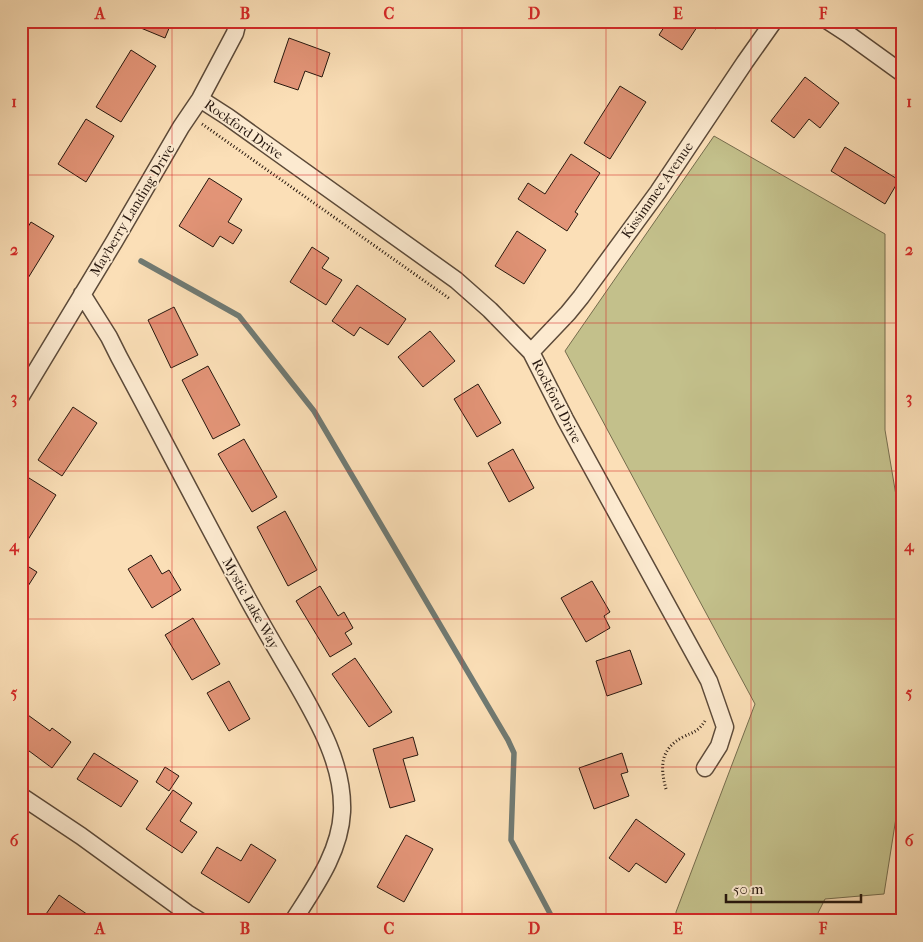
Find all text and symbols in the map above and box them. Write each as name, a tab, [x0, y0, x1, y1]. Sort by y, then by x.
text: A	[94, 4, 106, 23]
text: B	[240, 4, 250, 23]
text: C	[384, 4, 395, 23]
text: D	[528, 4, 540, 23]
text: E	[673, 4, 683, 23]
text: F	[818, 4, 828, 23]
text: 1	[11, 92, 17, 111]
text: 1	[906, 92, 912, 111]
street label: Rockford Drive	[201, 96, 287, 163]
street label: Kissimmee Avenue	[618, 139, 697, 242]
street label: Mayberry Landing Drive	[86, 141, 179, 279]
text: 2	[10, 240, 18, 259]
text: 2	[905, 240, 913, 259]
street label: Rockford Drive	[528, 356, 585, 446]
text: 3	[11, 388, 17, 408]
text: 3	[906, 388, 912, 408]
text: 4	[8, 536, 20, 556]
text: 4	[903, 536, 915, 556]
street label: Mystic Lake Way	[218, 555, 283, 652]
text: 5	[11, 683, 18, 702]
text: 5	[906, 683, 913, 702]
text: 6	[10, 831, 19, 850]
text: 6	[905, 831, 914, 850]
scale bar	[726, 872, 860, 904]
text: 50 m	[733, 880, 764, 898]
text: A	[94, 919, 106, 938]
text: B	[240, 919, 250, 938]
text: C	[384, 919, 395, 938]
text: D	[528, 919, 540, 938]
text: E	[673, 919, 683, 938]
text: F	[818, 919, 828, 938]

